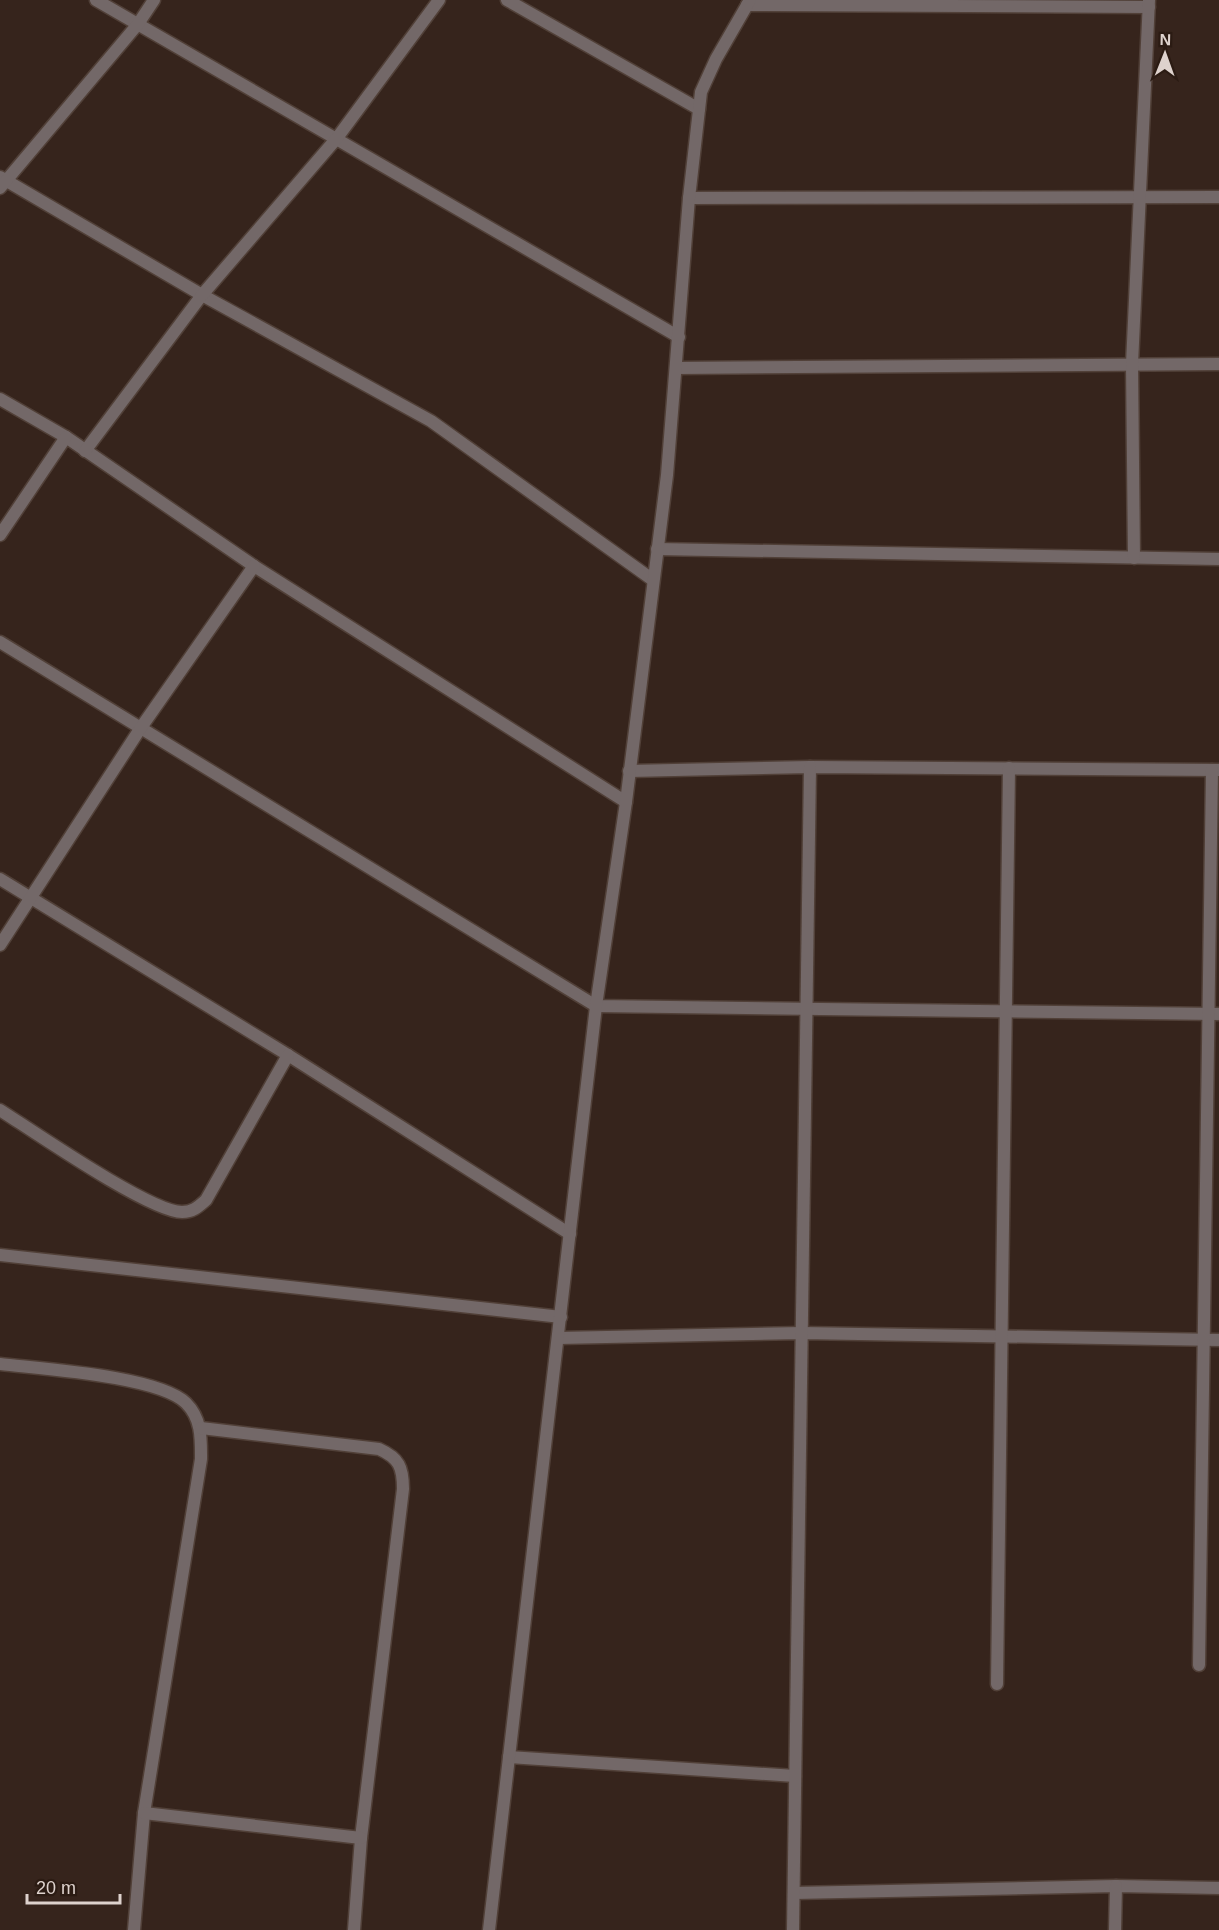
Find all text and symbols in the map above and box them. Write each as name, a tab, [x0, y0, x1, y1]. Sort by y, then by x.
north arrow	[1135, 24, 1195, 84]
text: N	[1159, 31, 1171, 48]
scale bar	[27, 1867, 120, 1905]
text: 20 m	[36, 1878, 76, 1898]

